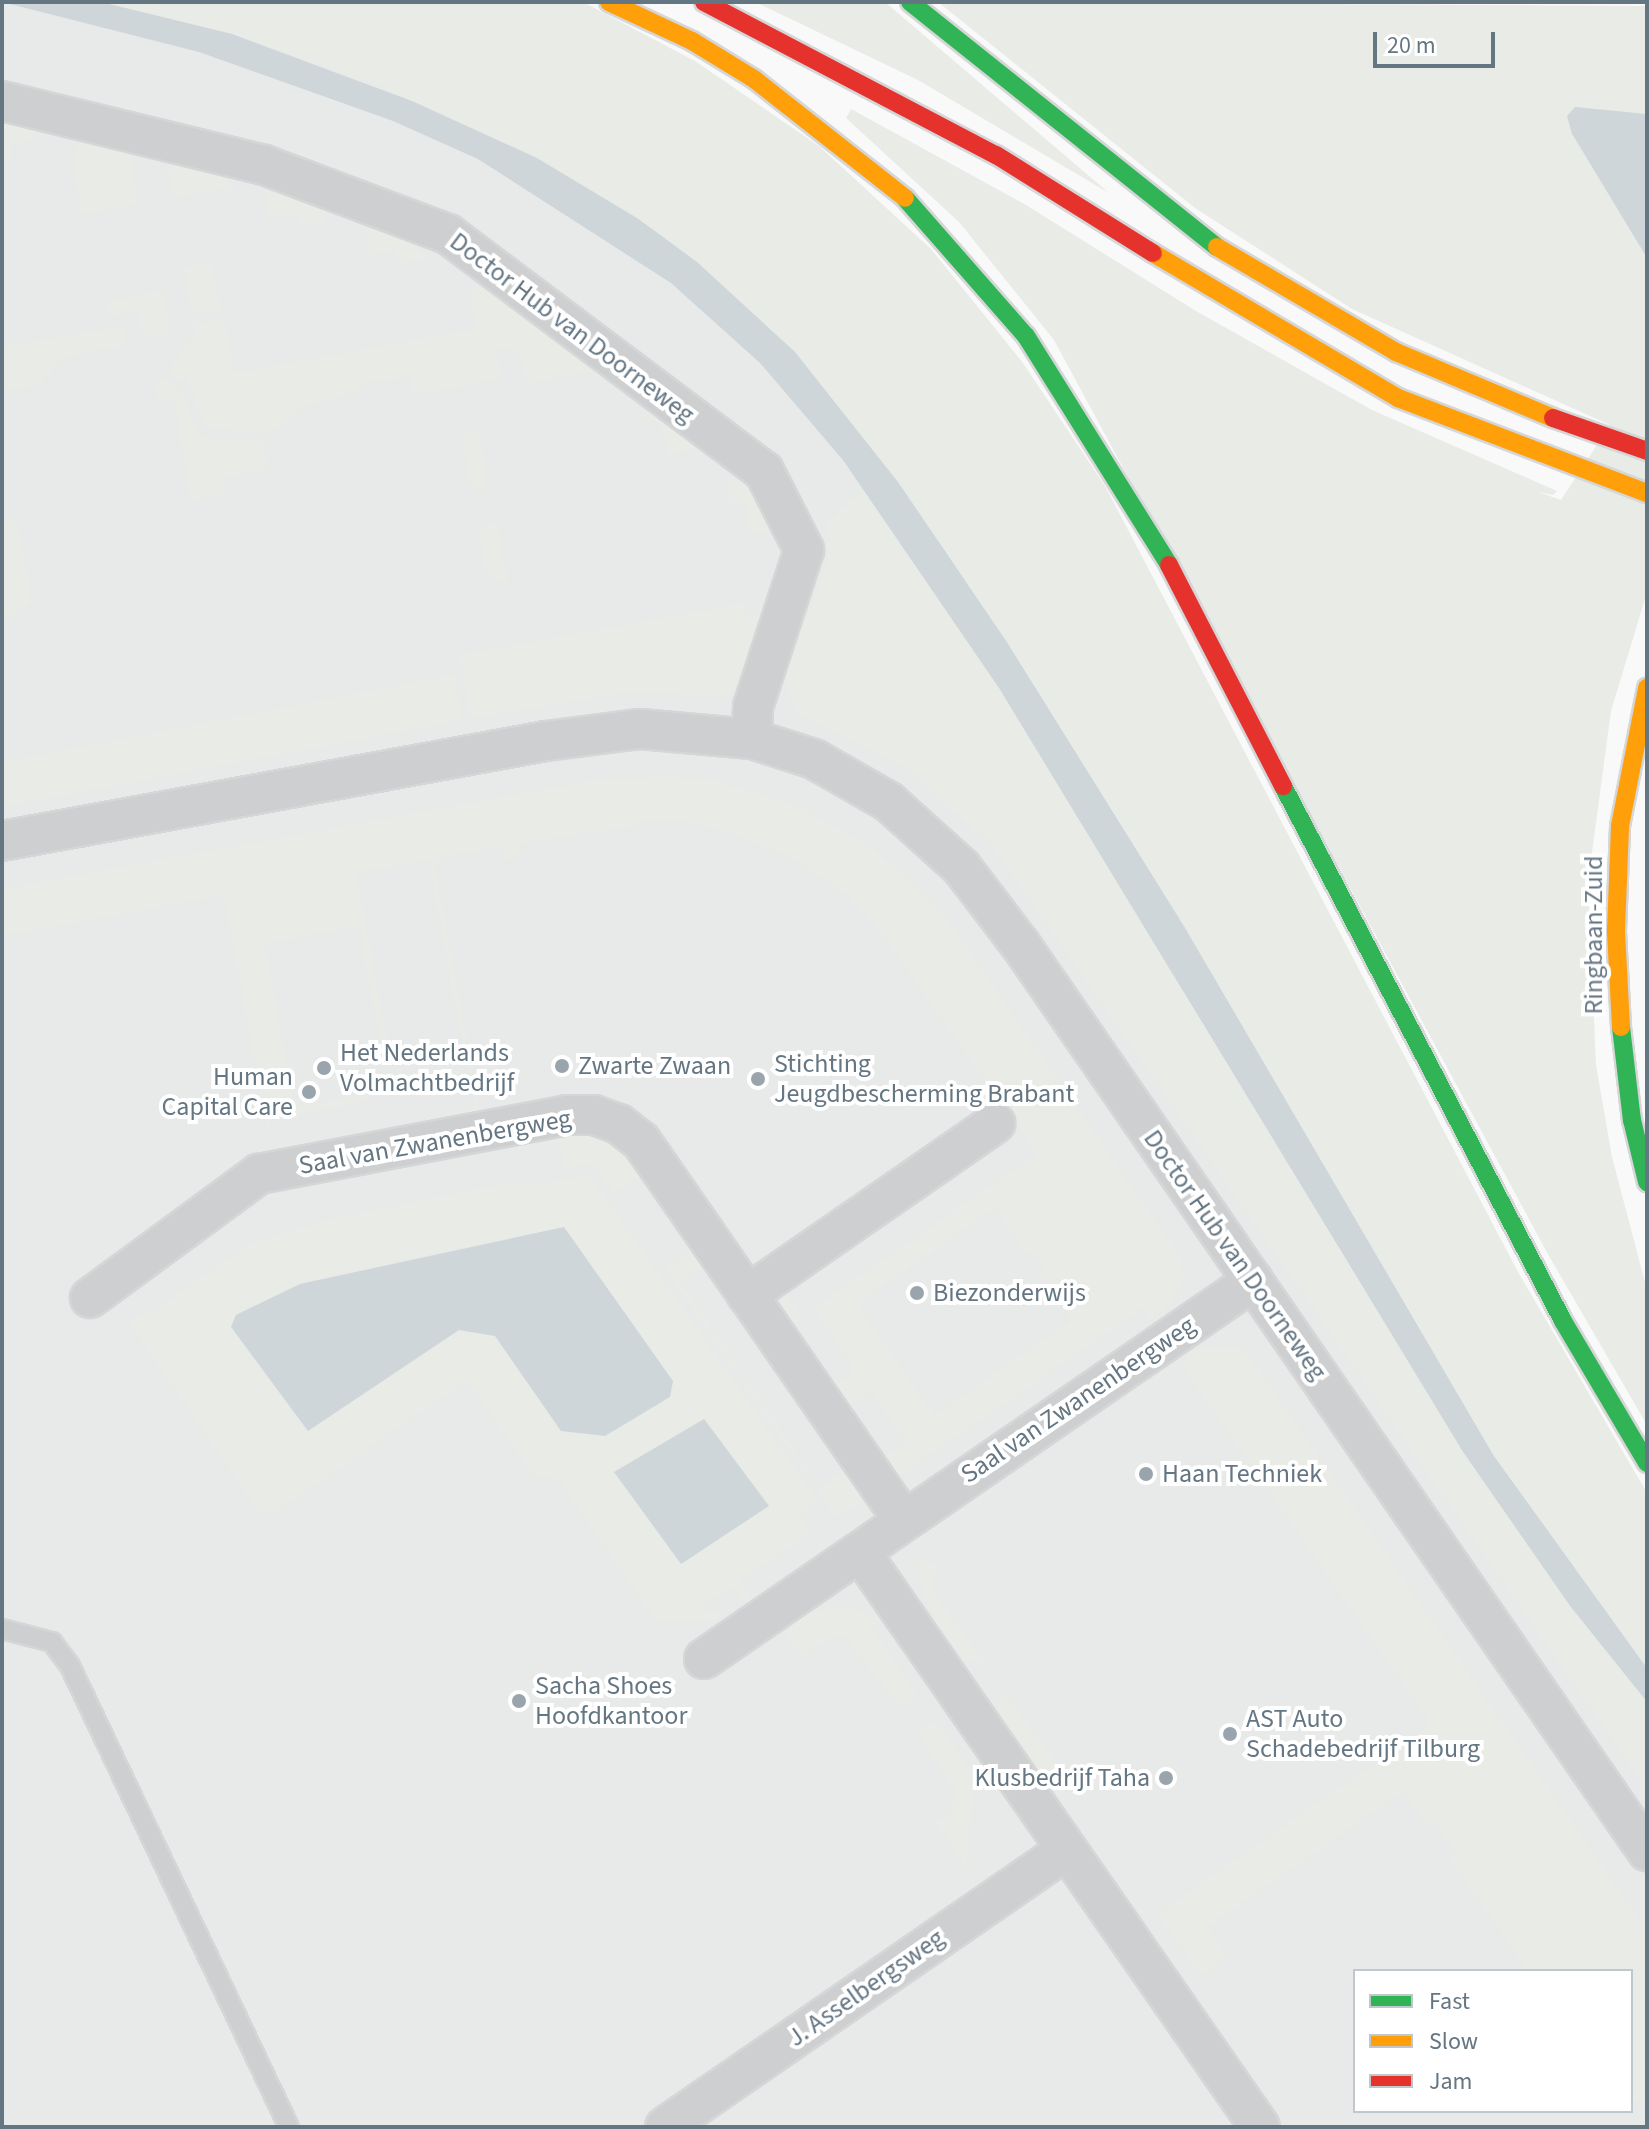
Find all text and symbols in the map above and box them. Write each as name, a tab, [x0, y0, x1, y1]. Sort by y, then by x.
scale bar	[1377, 16, 1499, 66]
text: 20 m	[1387, 28, 1436, 63]
street label: Doctor Hub van Doorneweg	[444, 226, 700, 430]
street label: Ringbaan-Zuid	[1578, 856, 1610, 1014]
place label: Het Nederlands Volmachtbedrijf	[340, 1037, 514, 1098]
place label: Stichting Jeugdbescherming Brabant	[774, 1048, 1074, 1110]
place label: Zwarte Zwaan	[578, 1050, 731, 1082]
marker: Zwarte Zwaan	[553, 1057, 571, 1075]
marker: Het Nederlands Volmachtbedrijf	[315, 1059, 333, 1077]
place label: Human Capital Care	[161, 1061, 293, 1122]
marker: Stichting Jeugdbescherming Brabant	[749, 1070, 767, 1088]
marker: Human Capital Care	[300, 1083, 318, 1101]
street label: Saal van Zwanenbergweg	[296, 1103, 574, 1181]
street label: Doctor Hub van Doorneweg	[1137, 1124, 1333, 1386]
place label: Biezonderwijs	[933, 1277, 1086, 1309]
marker: Biezonderwijs	[908, 1284, 926, 1302]
street label: Saal van Zwanenbergweg	[955, 1310, 1201, 1490]
place label: Haan Techniek	[1162, 1458, 1322, 1490]
marker: Haan Techniek	[1137, 1465, 1155, 1483]
place label: Sacha Shoes Hoofdkantoor	[535, 1670, 687, 1732]
marker: Sacha Shoes Hoofdkantoor	[510, 1692, 528, 1710]
place label: AST Auto Schadebedrijf Tilburg	[1246, 1703, 1480, 1764]
marker: AST Auto Schadebedrijf Tilburg	[1221, 1725, 1239, 1743]
place label: Klusbedrijf Taha	[975, 1762, 1150, 1794]
marker: Klusbedrijf Taha	[1157, 1769, 1175, 1787]
street label: J. Asselbergsweg	[782, 1922, 950, 2054]
legend	[1353, 1969, 1633, 2113]
text: Fast	[1429, 1984, 1470, 2019]
text: Slow	[1429, 2024, 1478, 2059]
text: Jam	[1429, 2064, 1473, 2099]

